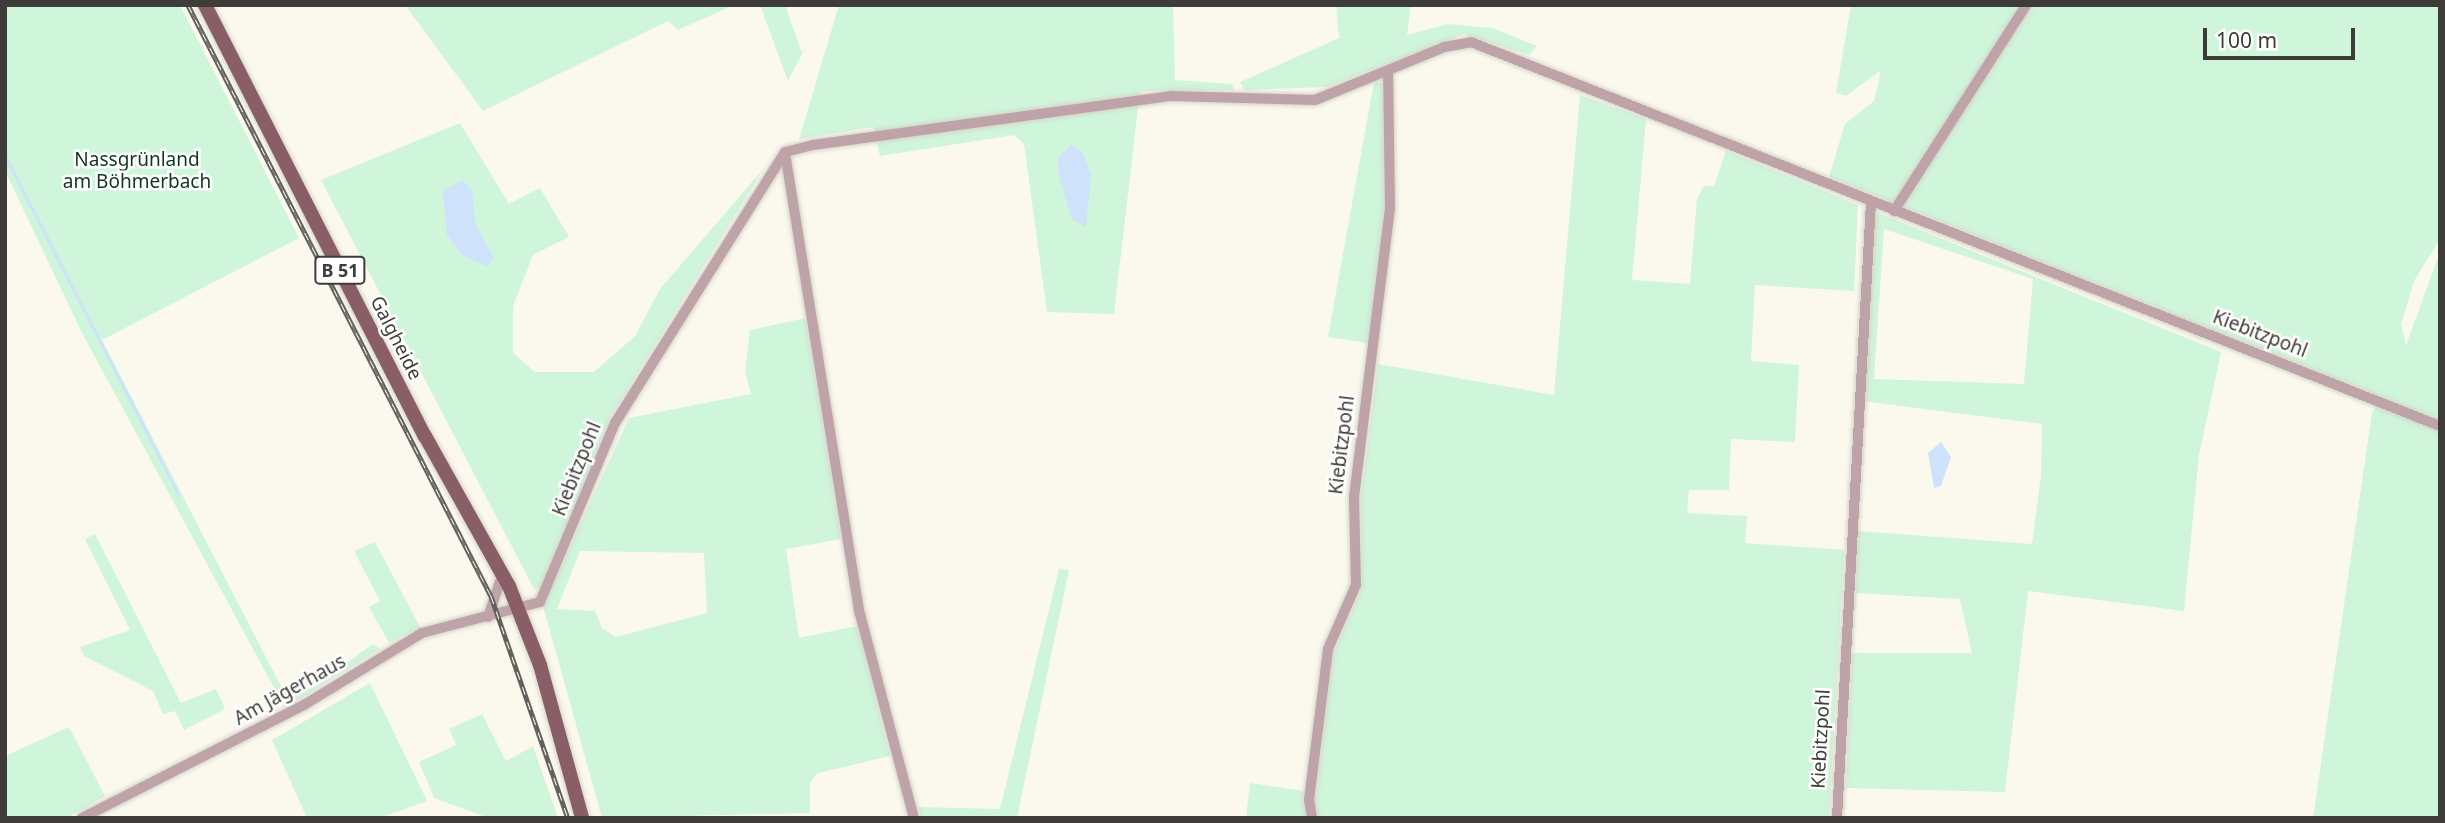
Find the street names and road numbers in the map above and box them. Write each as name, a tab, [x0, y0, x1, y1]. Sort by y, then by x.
road number: B 51	[314, 256, 366, 284]
street label: Galgheide	[365, 292, 427, 384]
street label: Kiebitzpohl	[2209, 306, 2311, 362]
street label: Kiebitzpohl	[1325, 394, 1359, 496]
street label: Kiebitzpohl	[548, 419, 606, 519]
street label: Am Jägerhaus	[230, 650, 350, 730]
street label: Kiebitzpohl	[1807, 689, 1835, 789]

